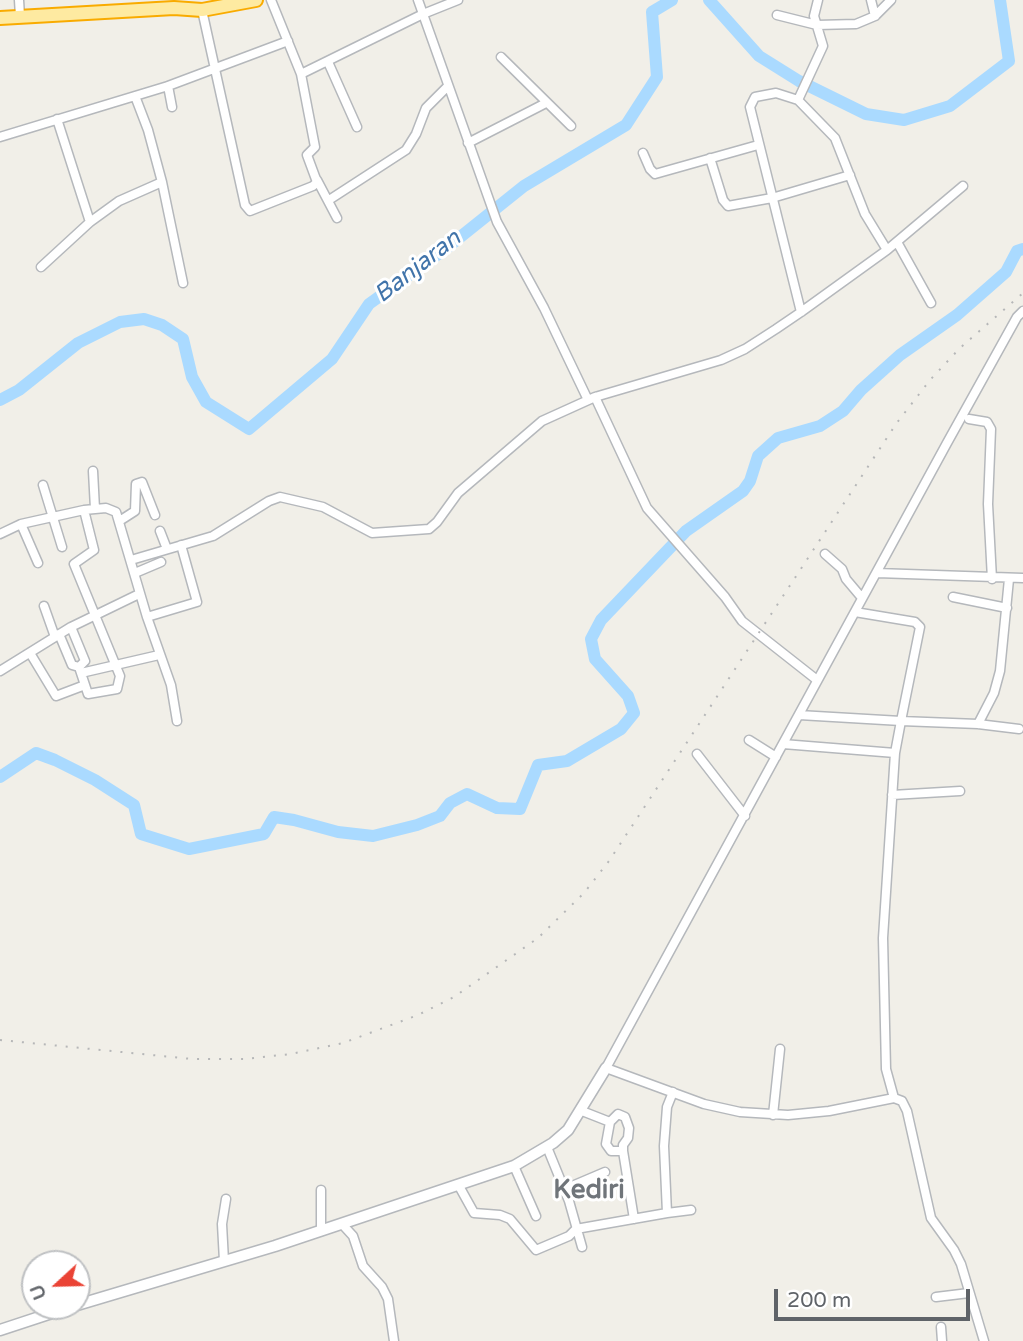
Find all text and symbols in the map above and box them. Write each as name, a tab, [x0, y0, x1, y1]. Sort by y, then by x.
water label: Banjaran	[369, 224, 467, 310]
district label: Kediri	[553, 1175, 625, 1207]
north arrow	[21, 1250, 91, 1320]
scale bar	[778, 1274, 974, 1318]
text: U	[25, 1281, 51, 1303]
text: 200 m	[787, 1288, 851, 1313]

